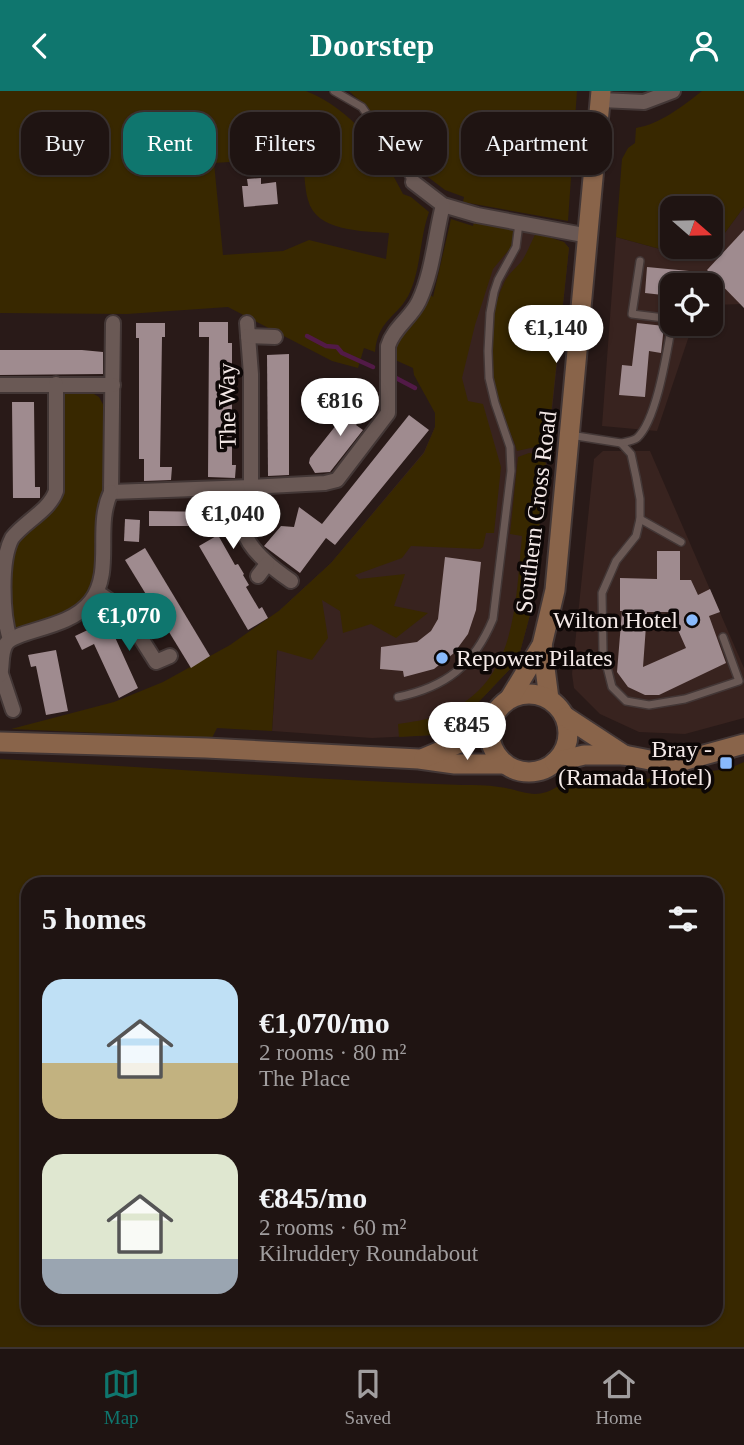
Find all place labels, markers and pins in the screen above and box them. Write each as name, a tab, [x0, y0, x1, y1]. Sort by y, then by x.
pin: €1,140	[499, 306, 613, 365]
pin: €816	[299, 379, 381, 438]
pin: €1,040	[176, 491, 290, 551]
pin: €1,070	[72, 594, 186, 653]
place label: Wilton Hotel	[553, 607, 678, 633]
marker: Wilton Hotel	[684, 612, 700, 628]
place label: Repower Pilates	[456, 645, 613, 671]
marker: Repower Pilates	[434, 650, 450, 666]
pin: €845	[426, 703, 508, 762]
place label: Bray - (Ramada Hotel)	[558, 736, 712, 790]
marker: Bray - (Ramada Hotel)	[718, 755, 734, 771]

